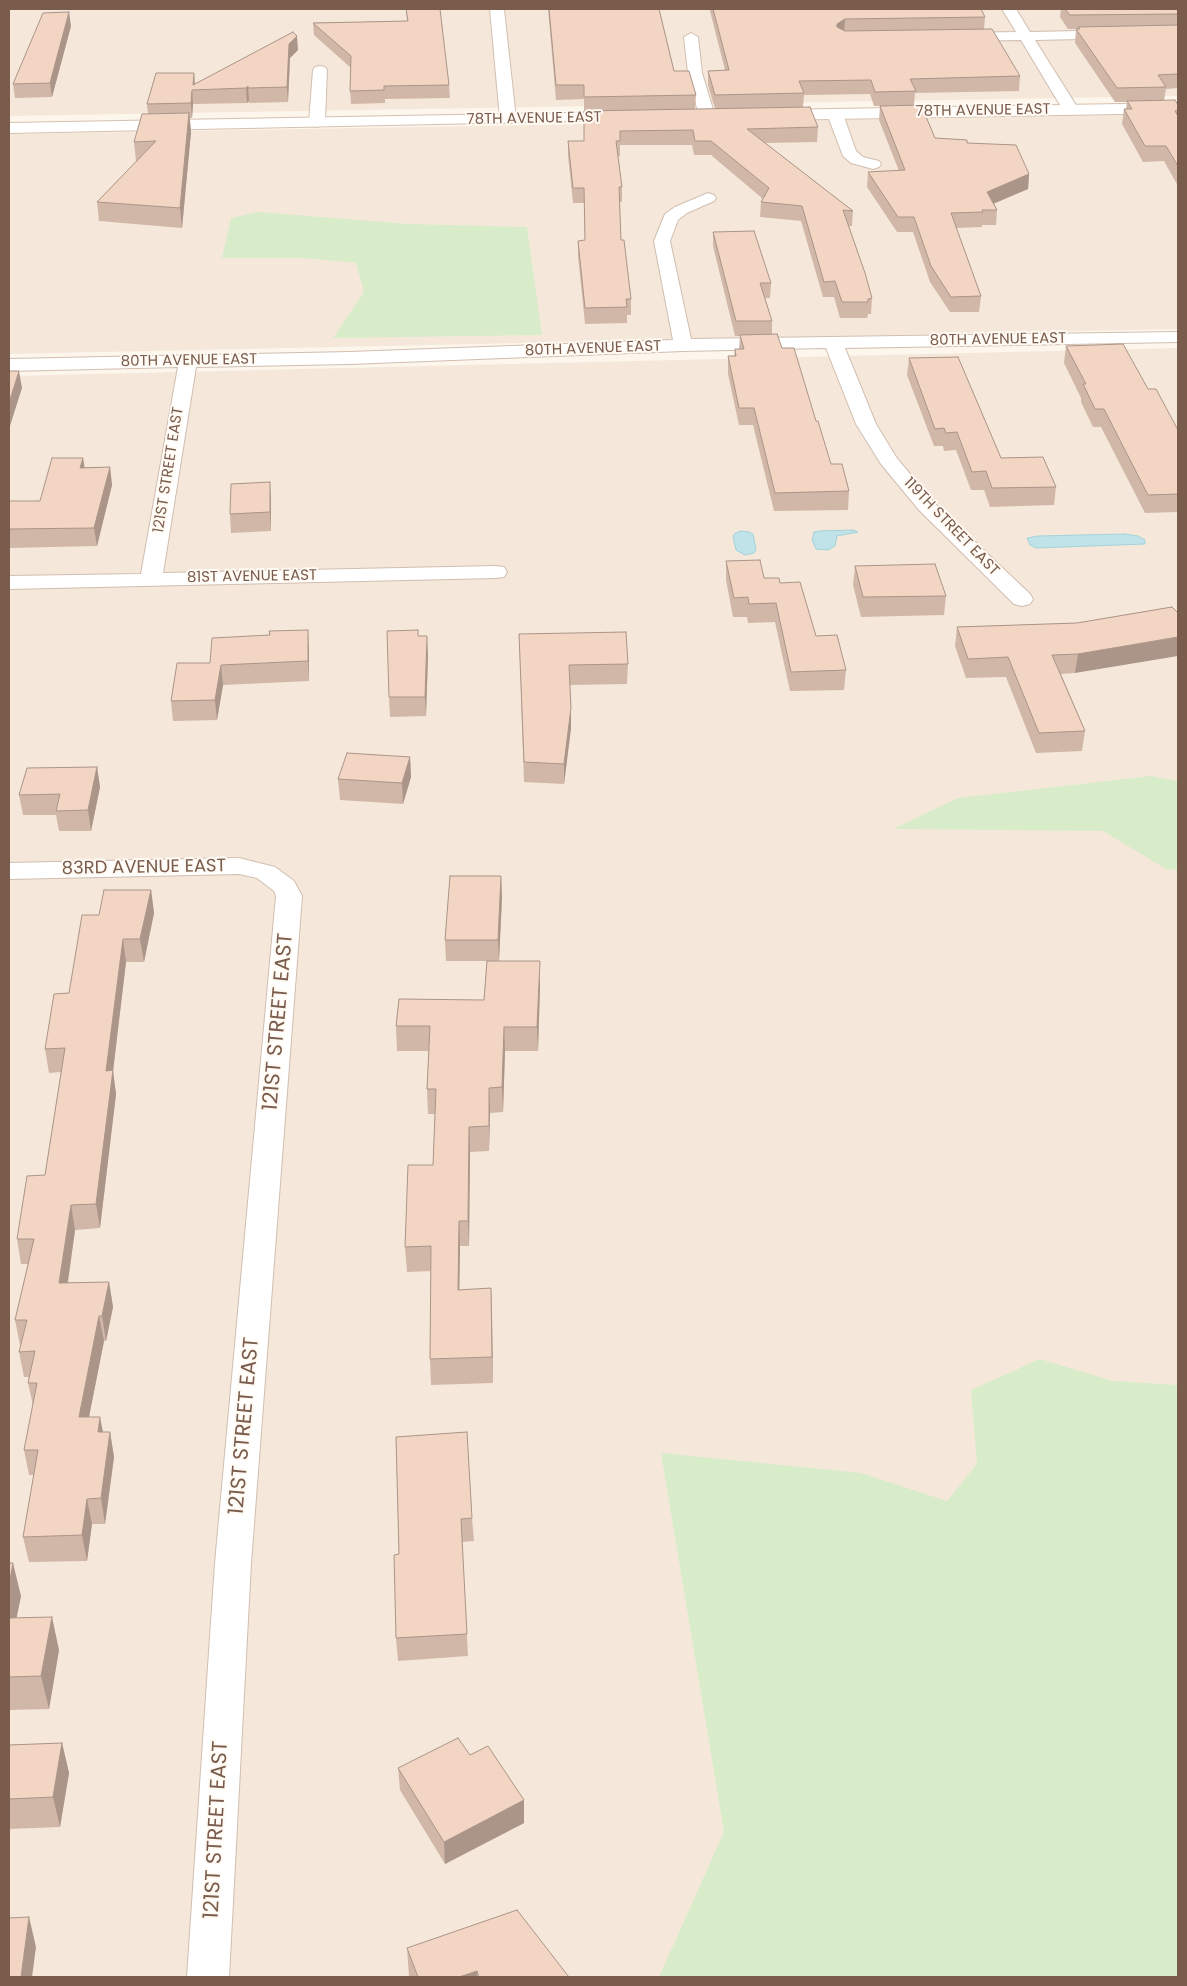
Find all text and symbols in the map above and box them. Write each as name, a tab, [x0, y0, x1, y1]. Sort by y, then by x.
street label: 78TH AVENUE EAST	[915, 101, 1051, 121]
street label: 78TH AVENUE EAST	[466, 109, 602, 129]
street label: 80TH AVENUE EAST	[930, 330, 1066, 350]
street label: 80TH AVENUE EAST	[525, 338, 661, 360]
street label: 80TH AVENUE EAST	[121, 351, 257, 371]
street label: 121ST STREET EAST	[150, 406, 188, 534]
street label: 119TH STREET EAST	[899, 474, 1003, 580]
street label: 81ST AVENUE EAST	[187, 567, 317, 587]
street label: 83RD AVENUE EAST	[62, 856, 226, 880]
street label: 121ST STREET EAST	[259, 932, 299, 1112]
street label: 121ST STREET EAST	[225, 1336, 265, 1516]
street label: 121ST STREET EAST	[200, 1740, 234, 1920]

